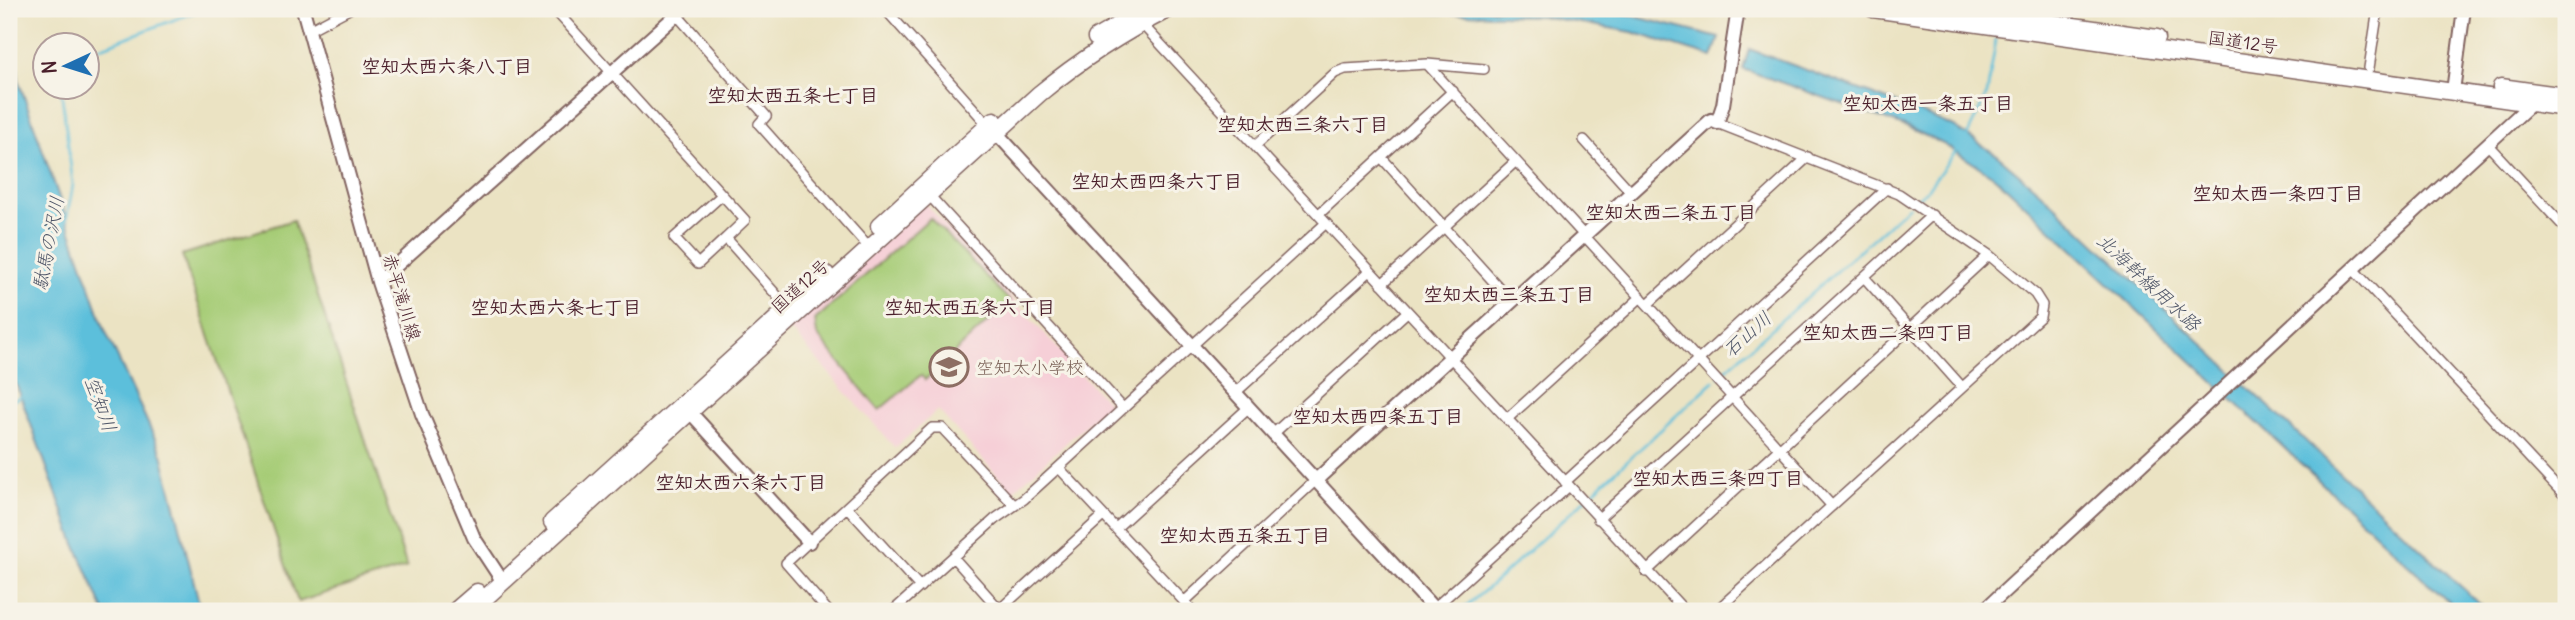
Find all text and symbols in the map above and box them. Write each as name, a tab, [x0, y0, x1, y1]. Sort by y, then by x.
street label: 国道12号	[2206, 26, 2280, 58]
north arrow	[32, 32, 102, 102]
district label: 空知太西六条八丁目	[361, 54, 533, 78]
text: N	[37, 60, 61, 75]
district label: 空知太西五条七丁目	[707, 83, 879, 107]
district label: 空知太西一条五丁目	[1842, 91, 2014, 115]
district label: 空知太西三条六丁目	[1217, 112, 1389, 136]
district label: 空知太西四条六丁目	[1071, 169, 1243, 193]
district label: 空知太西一条四丁目	[2192, 181, 2364, 205]
water label: 駄馬の沢川	[27, 194, 69, 292]
district label: 空知太西二条五丁目	[1585, 200, 1757, 224]
water label: 北海幹線用水路	[2092, 228, 2207, 337]
street label: 赤平滝川線	[378, 251, 426, 343]
street label: 国道12号	[766, 254, 834, 318]
district label: 空知太西三条五丁目	[1423, 282, 1595, 306]
district label: 空知太西六条七丁目	[470, 295, 642, 319]
district label: 空知太西五条六丁目	[884, 295, 1056, 319]
water label: 石山川	[1718, 306, 1776, 362]
district label: 空知太西二条四丁目	[1802, 320, 1974, 344]
school or university icon: 空知太小学校	[928, 346, 970, 388]
place label: 空知太小学校	[976, 356, 1084, 379]
water label: 空知川	[80, 373, 122, 435]
district label: 空知太西四条五丁目	[1292, 404, 1464, 428]
district label: 空知太西三条四丁目	[1632, 466, 1804, 490]
district label: 空知太西六条六丁目	[655, 470, 827, 494]
district label: 空知太西五条五丁目	[1159, 523, 1331, 547]

